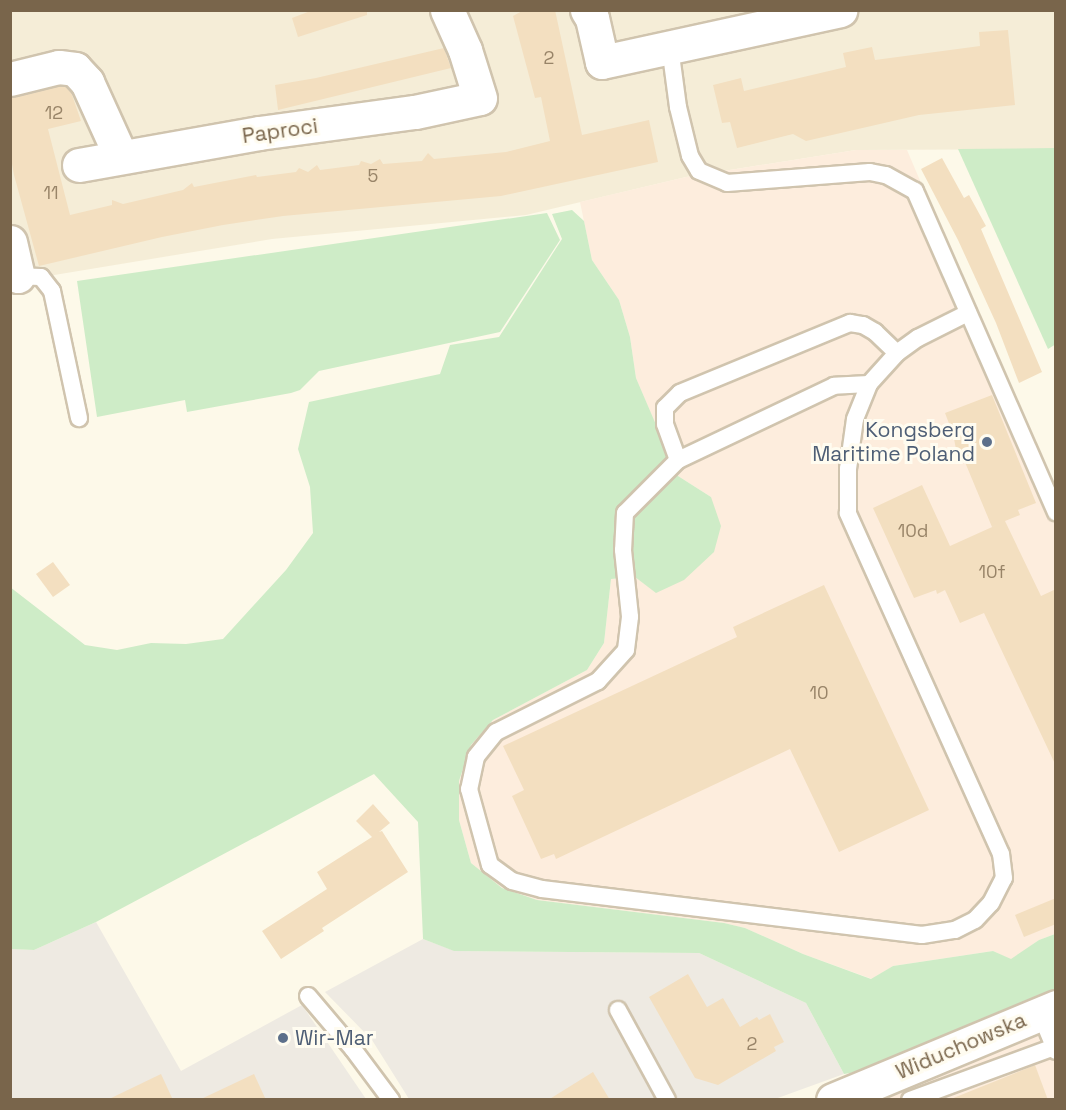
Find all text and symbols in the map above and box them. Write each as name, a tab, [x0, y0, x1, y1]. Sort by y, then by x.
house number: 2	[544, 47, 554, 69]
house number: 12	[45, 102, 63, 124]
street label: Paproci	[241, 113, 319, 149]
house number: 5	[368, 165, 378, 187]
house number: 11	[43, 182, 59, 204]
place label: Kongsberg Maritime Poland	[812, 417, 975, 467]
marker: Kongsberg Maritime Poland	[980, 435, 994, 449]
house number: 10d	[898, 520, 928, 542]
house number: 10f	[978, 561, 1006, 583]
house number: 10	[809, 682, 829, 704]
street label: Widuchowska	[892, 1007, 1030, 1085]
place label: Wir-Mar	[295, 1025, 374, 1051]
marker: Wir-Mar	[276, 1031, 290, 1045]
house number: 2	[747, 1033, 757, 1055]

